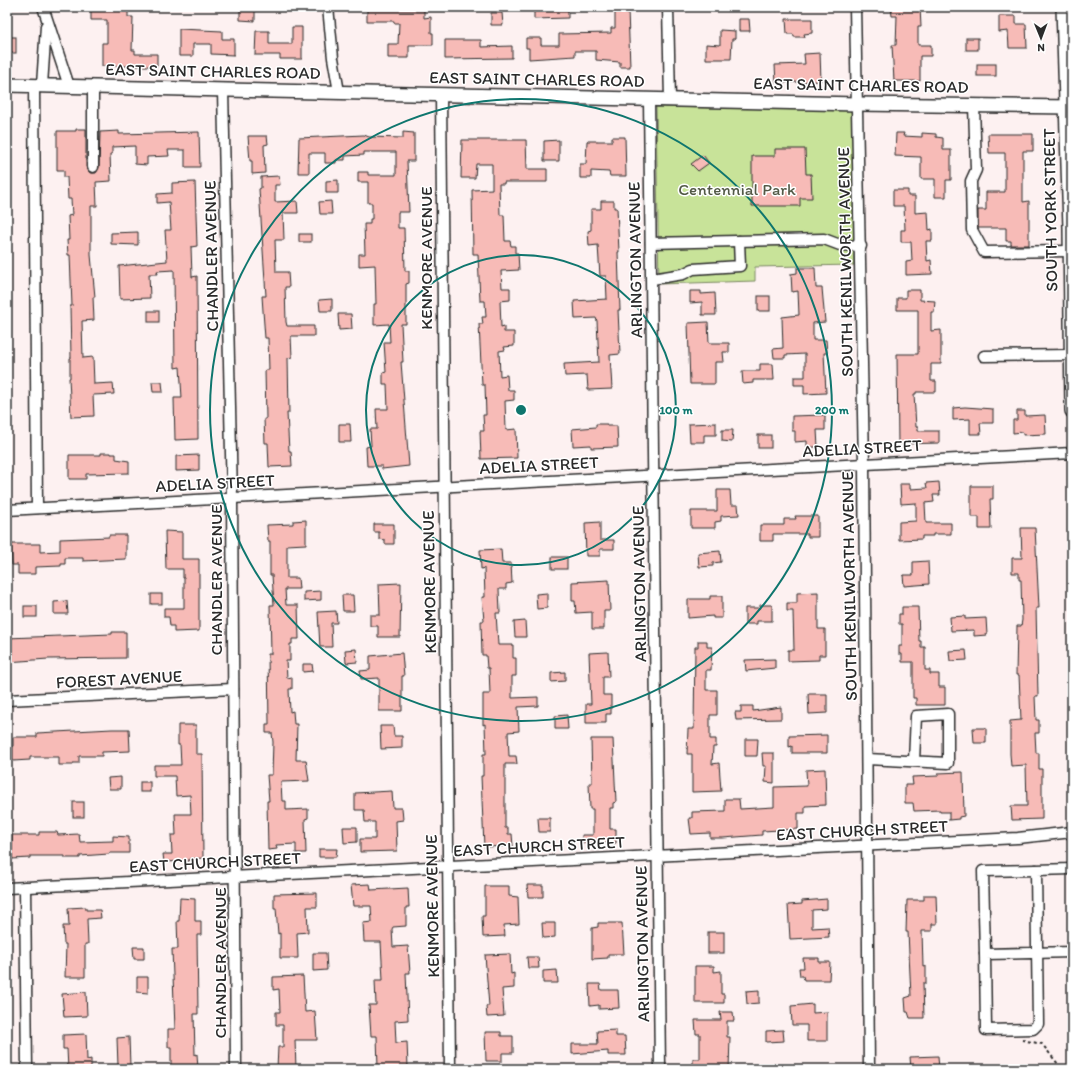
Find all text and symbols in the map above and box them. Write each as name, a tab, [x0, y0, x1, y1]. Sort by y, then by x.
north arrow	[1021, 18, 1061, 58]
text: N	[1037, 41, 1045, 54]
street label: EAST SAINT CHARLES ROAD	[105, 59, 321, 83]
street label: EAST SAINT CHARLES ROAD	[429, 67, 645, 91]
street label: EAST SAINT CHARLES ROAD	[753, 73, 969, 97]
street label: SOUTH YORK STREET	[1039, 128, 1061, 292]
street label: SOUTH KENILWORTH AVENUE	[833, 147, 857, 377]
park label: Centennial Park	[678, 179, 796, 199]
street label: CHANDLER AVENUE	[200, 180, 222, 332]
street label: ARLINGTON AVENUE	[624, 182, 646, 338]
street label: KENMORE AVENUE	[416, 186, 436, 330]
centre of rings	[514, 403, 528, 417]
text: 100 m	[659, 403, 693, 417]
text: 200 m	[815, 403, 850, 417]
street label: ADELIA STREET	[802, 435, 923, 461]
street label: ADELIA STREET	[479, 452, 600, 478]
street label: ADELIA STREET	[155, 470, 276, 496]
street label: SOUTH KENILWORTH AVENUE	[837, 471, 861, 701]
street label: CHANDLER AVENUE	[206, 504, 226, 656]
street label: ARLINGTON AVENUE	[628, 506, 650, 662]
street label: KENMORE AVENUE	[418, 510, 440, 654]
street label: FOREST AVENUE	[55, 666, 183, 692]
street label: EAST CHURCH STREET	[776, 815, 949, 844]
street label: EAST CHURCH STREET	[453, 831, 626, 860]
street label: KENMORE AVENUE	[421, 834, 443, 978]
street label: EAST CHURCH STREET	[129, 847, 302, 876]
street label: ARLINGTON AVENUE	[631, 866, 653, 1022]
street label: CHANDLER AVENUE	[210, 887, 230, 1039]

